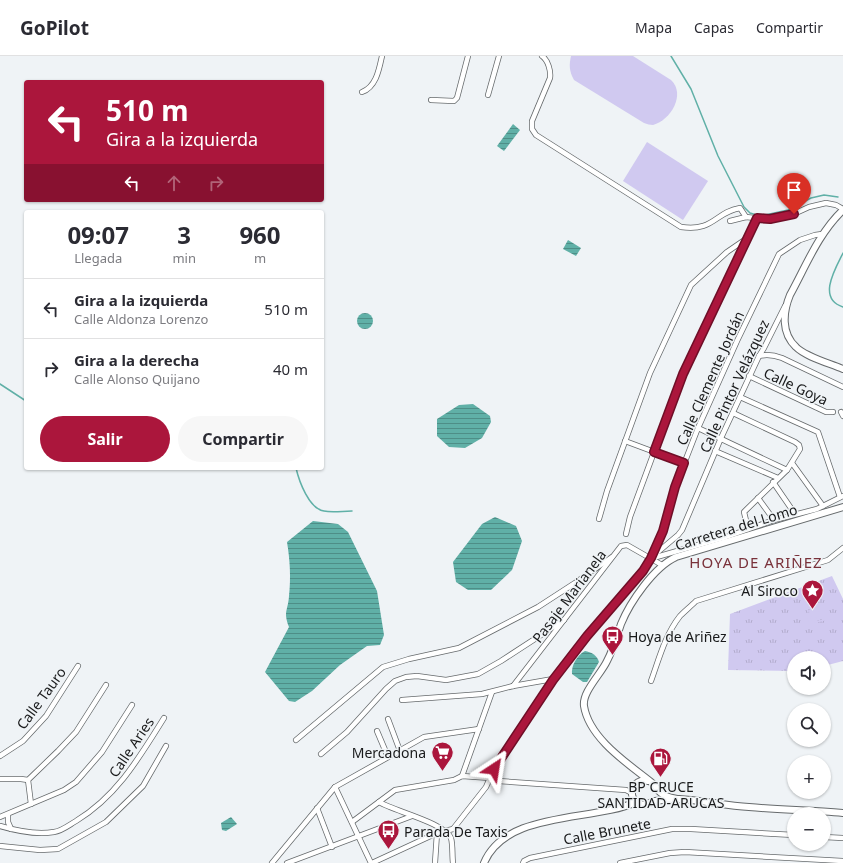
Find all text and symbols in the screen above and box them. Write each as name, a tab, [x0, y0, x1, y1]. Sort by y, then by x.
text: GoPilot	[20, 15, 89, 41]
text: Mapa	[635, 18, 672, 37]
text: Capas	[694, 18, 734, 37]
text: Compartir	[756, 18, 823, 37]
text: 510 m	[106, 91, 189, 129]
icon: left	[40, 96, 92, 148]
text: Gira a la izquierda	[106, 127, 258, 151]
icon: left	[121, 172, 143, 194]
icon: ahead	[163, 172, 185, 194]
icon: right	[205, 172, 227, 194]
pin	[777, 173, 811, 214]
icon: arrive	[783, 179, 805, 201]
text: 09:07	[67, 218, 129, 251]
text: 3	[177, 218, 191, 251]
text: 960	[239, 218, 281, 251]
text: Llegada	[74, 249, 122, 267]
text: min	[172, 249, 196, 267]
text: m	[254, 249, 266, 267]
text: Gira a la izquierda	[74, 290, 208, 310]
icon: left	[40, 298, 62, 320]
text: 510 m	[264, 299, 308, 319]
street label: Calle Clemente Jordán	[672, 308, 748, 448]
text: Calle Aldonza Lorenzo	[74, 310, 208, 328]
street label: Calle Pintor Velázquez	[695, 316, 773, 456]
text: Gira a la derecha	[74, 350, 199, 370]
icon: right	[40, 358, 62, 380]
text: 40 m	[273, 359, 308, 379]
street label: Calle Goya	[761, 363, 831, 409]
text: Calle Alonso Quijano	[74, 370, 200, 388]
button: Salir	[40, 416, 170, 462]
button: Compartir	[178, 416, 308, 462]
street label: Carretera del Lomo	[673, 499, 799, 555]
street label: Pasaje Marianela	[528, 546, 610, 646]
district label: HOYA DE ARIÑEZ	[689, 552, 823, 572]
place icon: Al Siroco	[800, 577, 826, 610]
place label: Al Siroco	[741, 581, 798, 600]
bus stop icon: Hoya de Ariñez	[600, 623, 626, 656]
place label: Hoya de Ariñez	[628, 627, 727, 646]
map controls	[787, 651, 831, 851]
button: sound	[787, 651, 831, 695]
street label: Calle Tauro	[12, 663, 70, 733]
button: search	[787, 703, 831, 747]
street label: Calle Aries	[104, 713, 158, 781]
supermarket icon: Mercadona	[429, 739, 455, 772]
place label: Mercadona	[352, 743, 426, 762]
fuel station icon: BP CRUCE SANTIDAD-ARUCAS	[648, 745, 674, 778]
position arrow	[473, 748, 515, 790]
button: +	[787, 755, 831, 799]
place label: BP CRUCE SANTIDAD-ARUCAS	[598, 777, 725, 812]
button: −	[787, 807, 831, 851]
street label: Calle Brunete	[562, 813, 652, 849]
bus stop icon: Parada De Taxis	[375, 818, 401, 851]
place label: Parada De Taxis	[404, 822, 508, 841]

